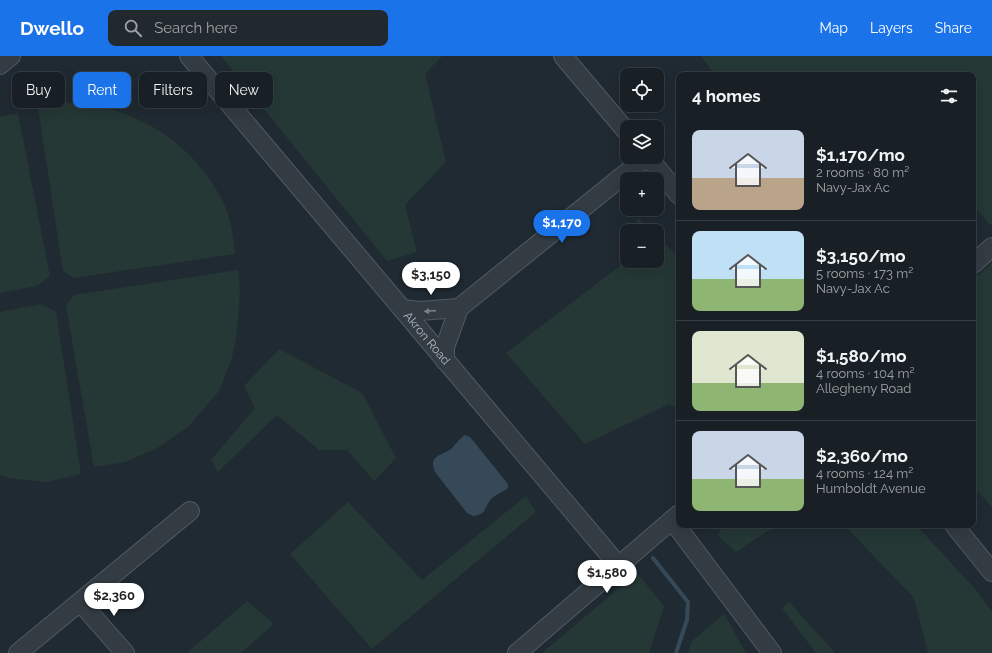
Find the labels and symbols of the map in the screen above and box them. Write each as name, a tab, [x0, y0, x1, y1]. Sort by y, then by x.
pin: $1,170	[529, 210, 595, 244]
pin: $3,150	[398, 262, 464, 296]
one-way arrow	[424, 307, 437, 314]
street label: Akron Road	[401, 309, 453, 367]
pin: $1,580	[574, 560, 640, 594]
pin: $2,360	[81, 583, 147, 617]

